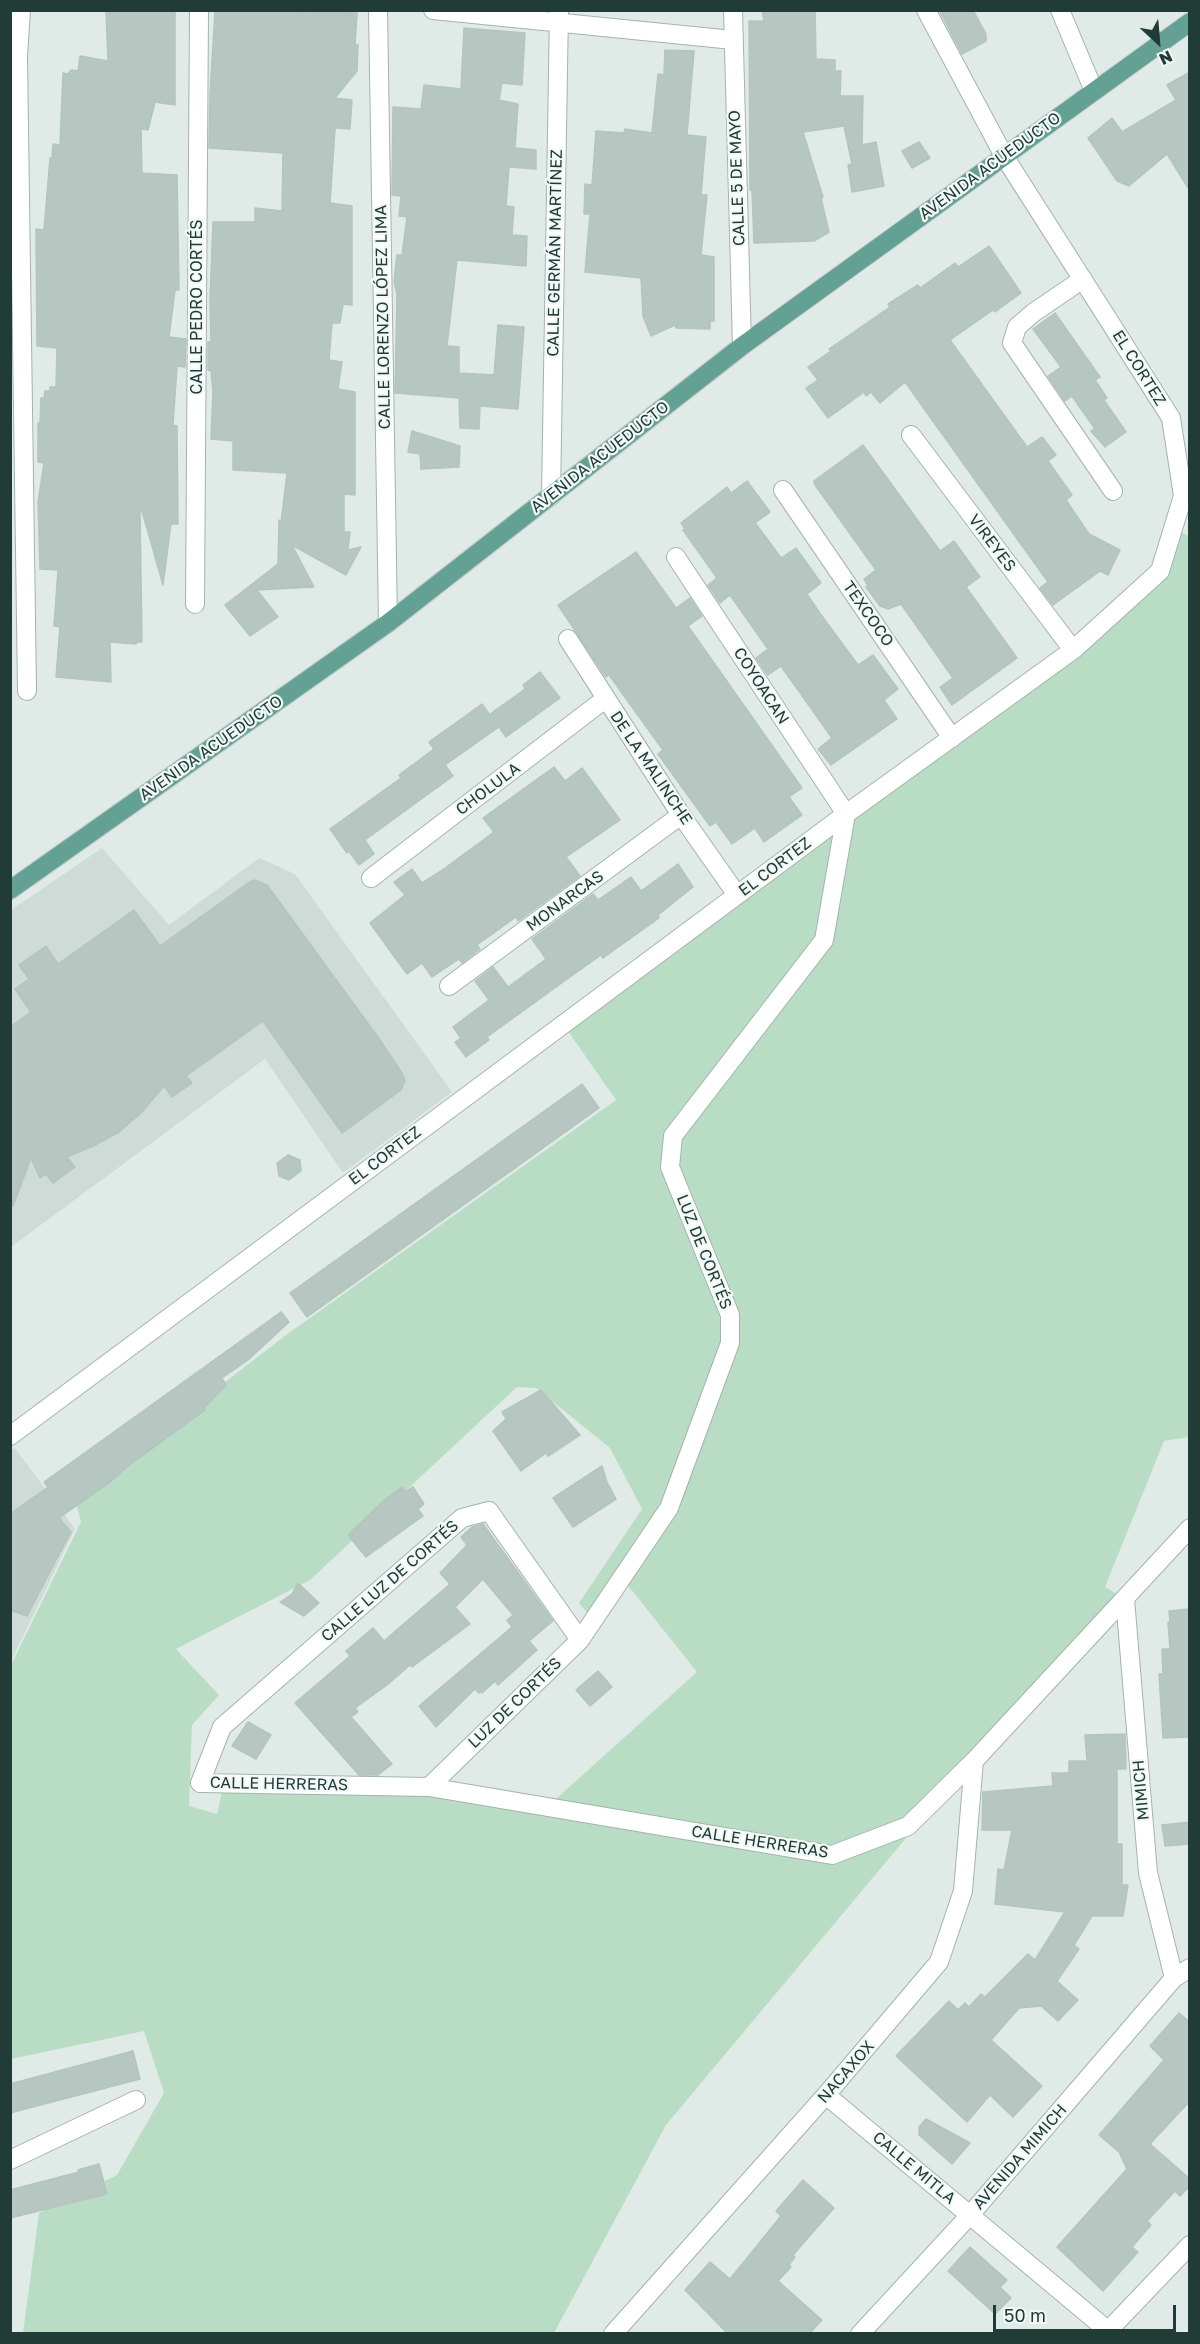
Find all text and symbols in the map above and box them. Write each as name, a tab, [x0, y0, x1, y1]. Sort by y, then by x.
north arrow	[1128, 12, 1188, 72]
text: N	[1156, 47, 1176, 70]
street label: AVENIDA ACUEDUCTO	[916, 108, 1064, 224]
street label: CALLE 5 DE MAYO	[725, 110, 749, 246]
street label: CALLE GERMÁN MARTÍNEZ	[544, 149, 566, 357]
street label: CALLE LORENZO LÓPEZ LIMA	[371, 205, 395, 429]
street label: CALLE PEDRO CORTÉS	[187, 220, 207, 394]
street label: EL CORTEZ	[1108, 327, 1170, 409]
street label: AVENIDA ACUEDUCTO	[527, 397, 673, 517]
street label: VIREYES	[964, 511, 1020, 575]
street label: TEXCOCO	[839, 578, 897, 650]
street label: COYOACAN	[729, 644, 793, 728]
street label: AVENIDA ACUEDUCTO	[136, 691, 286, 805]
street label: DE LA MALINCHE	[606, 708, 696, 828]
street label: CHOLULA	[452, 759, 524, 819]
street label: EL CORTEZ	[735, 834, 815, 900]
street label: MONARCAS	[523, 867, 607, 935]
street label: EL CORTEZ	[345, 1123, 425, 1189]
street label: LUZ DE CORTÉS	[672, 1192, 736, 1312]
street label: CALLE LUZ DE CORTÉS	[317, 1516, 463, 1646]
street label: LUZ DE CORTÉS	[464, 1654, 566, 1752]
street label: MIMICH	[1129, 1759, 1153, 1821]
street label: CALLE HERRERAS	[210, 1773, 348, 1795]
street label: CALLE HERRERAS	[690, 1822, 830, 1862]
street label: NACAXOX	[814, 2037, 878, 2107]
street label: AVENIDA MIMICH	[969, 2100, 1071, 2214]
street label: CALLE MITLA	[869, 2128, 959, 2208]
scale bar	[996, 2293, 1179, 2331]
text: 50 m	[1004, 2304, 1046, 2326]

